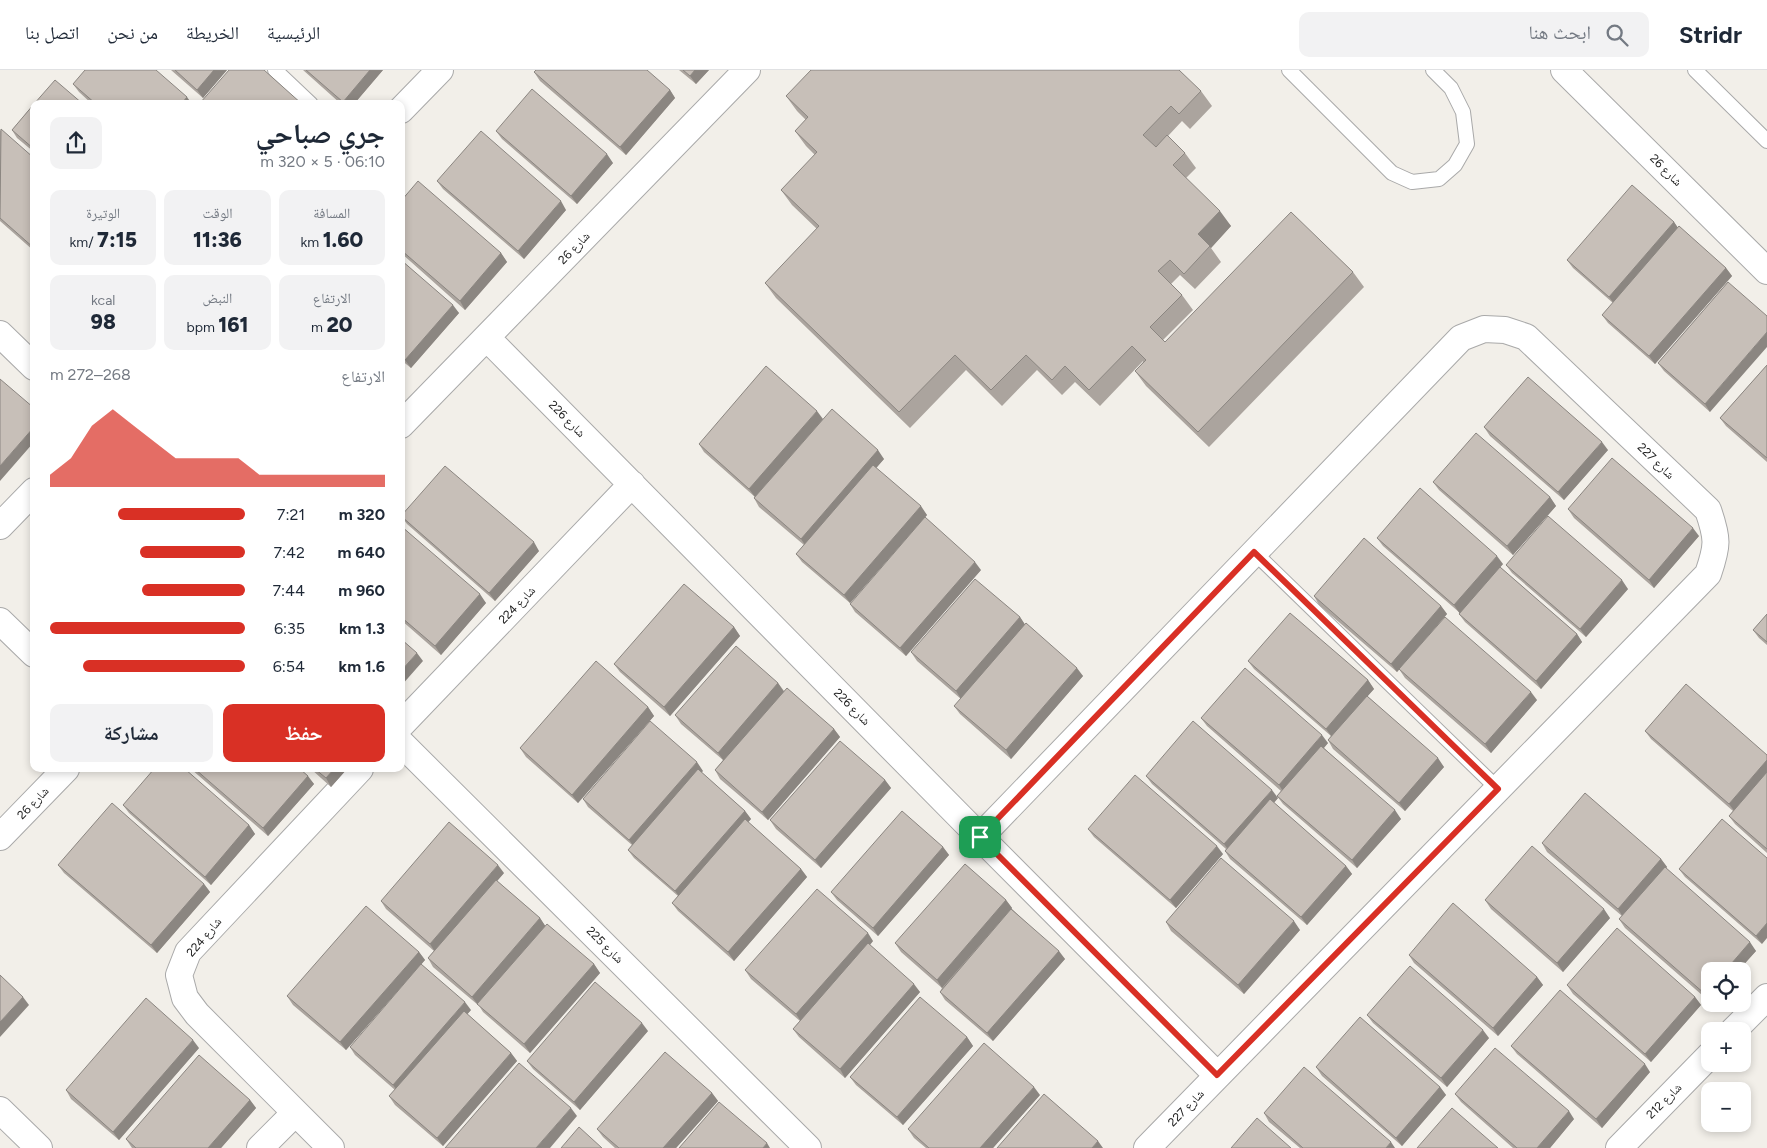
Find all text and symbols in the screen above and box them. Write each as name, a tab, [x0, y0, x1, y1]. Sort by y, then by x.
search box	[1299, 12, 1649, 57]
text: Stridr	[1679, 20, 1742, 49]
text: ابحث هنا	[1528, 21, 1591, 44]
icon: search	[1603, 21, 1631, 49]
text: اتصل بنا	[25, 22, 79, 44]
text: من نحن	[107, 22, 158, 44]
text: الخريطة	[186, 22, 239, 44]
text: الرئيسية	[267, 22, 320, 44]
text: جري صباحي	[255, 116, 385, 150]
button: share	[50, 117, 102, 169]
street label: شارع 26	[1646, 151, 1685, 190]
text: 06:10 · 5 × 320 m	[260, 152, 385, 171]
text: الوتيرة	[86, 205, 120, 222]
text: الوقت	[202, 205, 233, 222]
text: المسافة	[313, 205, 350, 222]
text: 7:15	[97, 227, 137, 252]
text: 11:36	[193, 227, 242, 252]
text: 1.60	[323, 227, 363, 252]
street label: شارع 26	[555, 229, 593, 268]
text: /km	[69, 234, 97, 251]
text: km	[300, 234, 323, 251]
text: النبض	[203, 290, 232, 307]
text: الارتفاع	[313, 290, 351, 307]
text: kcal	[91, 292, 115, 309]
text: 98	[91, 309, 116, 334]
text: 161	[218, 312, 249, 337]
text: 20	[327, 312, 353, 337]
text: bpm	[186, 319, 218, 336]
text: m	[311, 319, 327, 336]
text: 268–272 m	[50, 365, 131, 384]
text: الارتفاع	[341, 367, 385, 386]
street label: شارع 226	[545, 398, 588, 441]
street label: شارع 227	[1634, 440, 1677, 483]
text: 7:21	[277, 505, 305, 524]
text: 320 m	[339, 505, 385, 524]
text: 7:42	[273, 543, 305, 562]
text: 640 m	[337, 543, 385, 562]
text: 7:44	[272, 581, 305, 600]
text: 960 m	[338, 581, 385, 600]
street label: شارع 224	[496, 583, 539, 627]
text: 6:35	[274, 619, 305, 638]
text: 1.3 km	[339, 619, 385, 638]
text: 6:54	[273, 657, 305, 676]
text: 1.6 km	[339, 657, 385, 676]
street label: شارع 226	[830, 686, 873, 729]
button: مشاركة	[50, 704, 213, 762]
button: حفظ	[223, 704, 385, 762]
street label: شارع 26	[14, 784, 52, 823]
pin	[959, 816, 1001, 858]
icon: arrive	[966, 823, 994, 851]
street label: شارع 224	[184, 915, 225, 960]
street label: شارع 225	[583, 924, 626, 967]
map controls	[1701, 962, 1751, 1132]
button: locate	[1701, 962, 1751, 1012]
button: +	[1701, 1022, 1751, 1072]
street label: شارع 212	[1643, 1080, 1685, 1122]
button: −	[1701, 1082, 1751, 1132]
street label: شارع 227	[1165, 1087, 1208, 1130]

